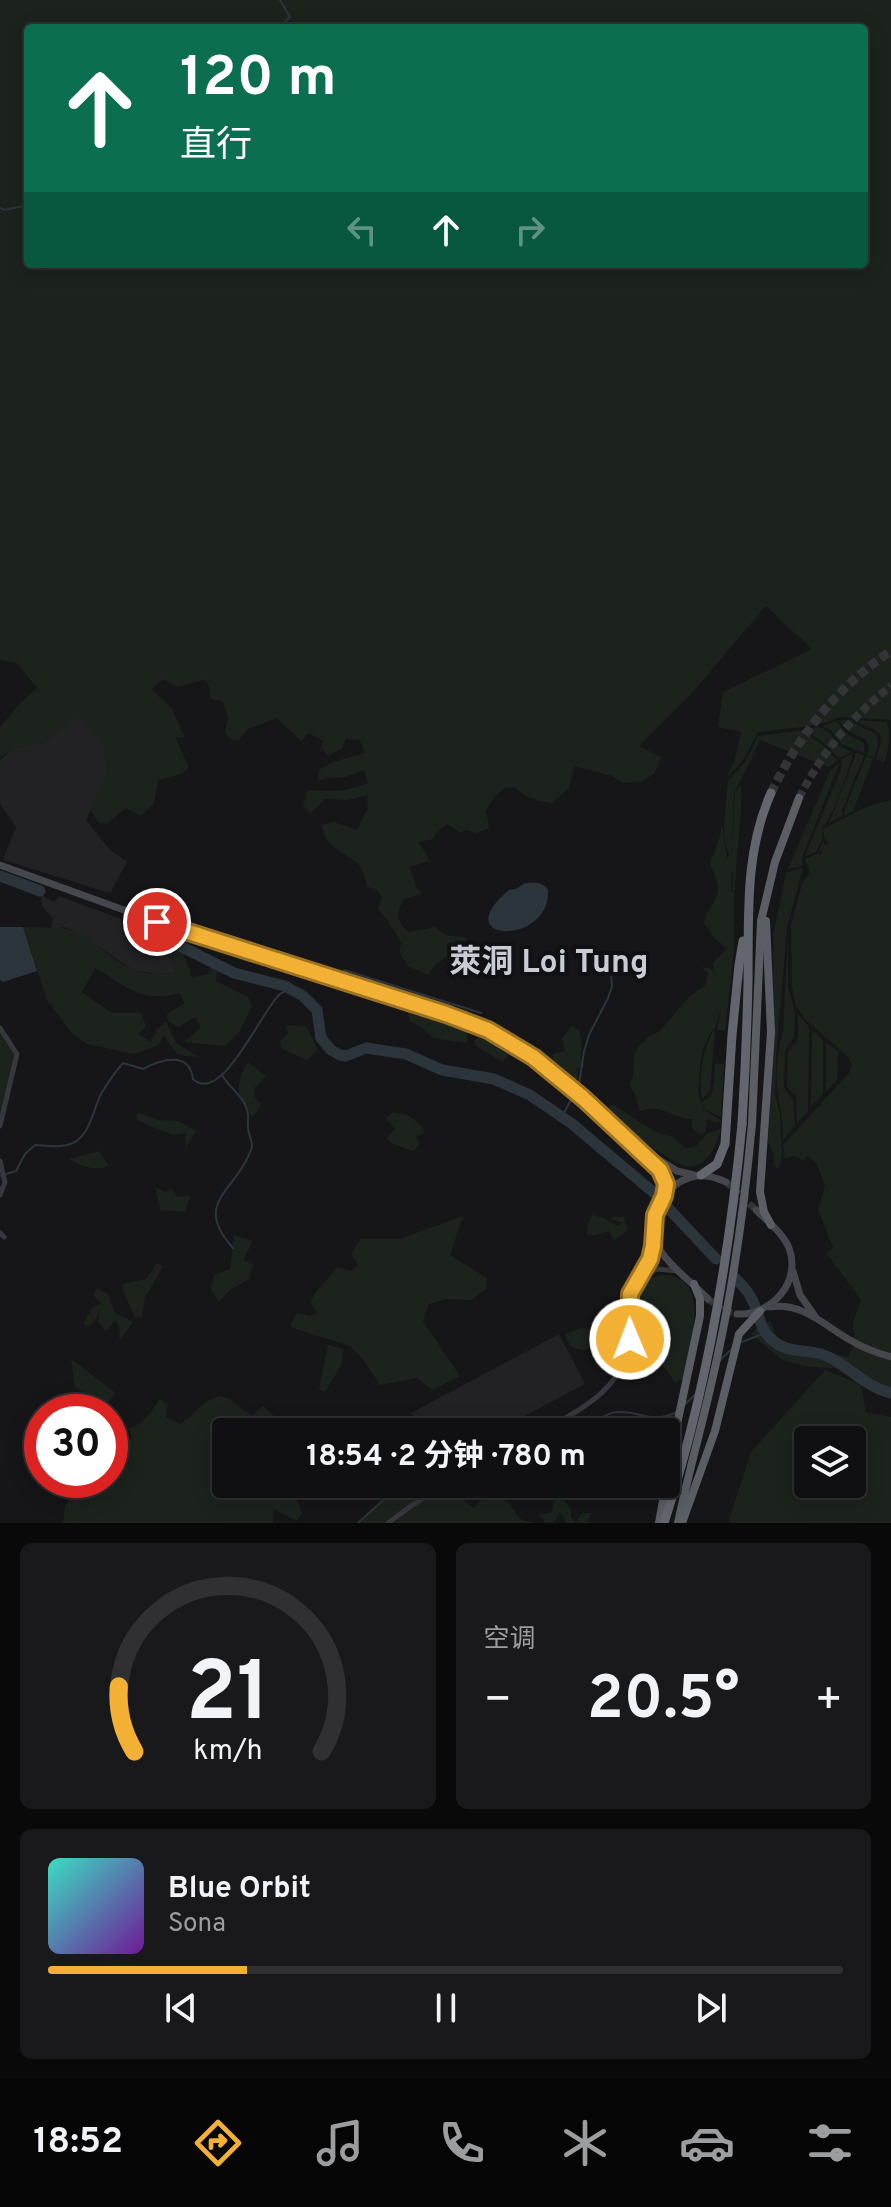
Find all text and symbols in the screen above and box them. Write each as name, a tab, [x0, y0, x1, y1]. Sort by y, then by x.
text: 120 m	[180, 45, 337, 115]
icon: ahead	[48, 56, 152, 160]
text: 直行	[180, 124, 252, 170]
icon: left	[340, 208, 384, 252]
icon: ahead	[424, 208, 468, 252]
icon: right	[508, 208, 552, 252]
pin	[123, 888, 191, 956]
icon: arrive	[135, 900, 179, 944]
district label: 萊洞 Loi Tung	[449, 944, 649, 984]
position arrow	[588, 1297, 672, 1381]
speed limit sign: 30	[24, 1394, 128, 1498]
map controls	[794, 1426, 866, 1498]
button: layers	[794, 1426, 866, 1498]
text: 18:54 · 2 分钟 · 780 m	[306, 1439, 586, 1476]
text: 空调	[484, 1624, 536, 1657]
text: 21	[186, 1645, 270, 1750]
text: 20.5°	[587, 1664, 739, 1740]
text: −	[484, 1674, 512, 1730]
text: +	[815, 1674, 843, 1730]
text: km/h	[193, 1734, 262, 1770]
text: Blue Orbit	[168, 1871, 311, 1908]
text: Sona	[168, 1908, 226, 1941]
icon: previous	[159, 1986, 203, 2030]
icon: pause	[424, 1986, 468, 2030]
icon: next	[689, 1986, 733, 2030]
icon: directions	[190, 2115, 246, 2171]
icon: music	[312, 2115, 368, 2171]
icon: phone	[434, 2115, 490, 2171]
icon: climate	[557, 2115, 613, 2171]
icon: car	[679, 2115, 735, 2171]
icon: filters	[802, 2115, 858, 2171]
text: 18:52	[33, 2120, 123, 2166]

